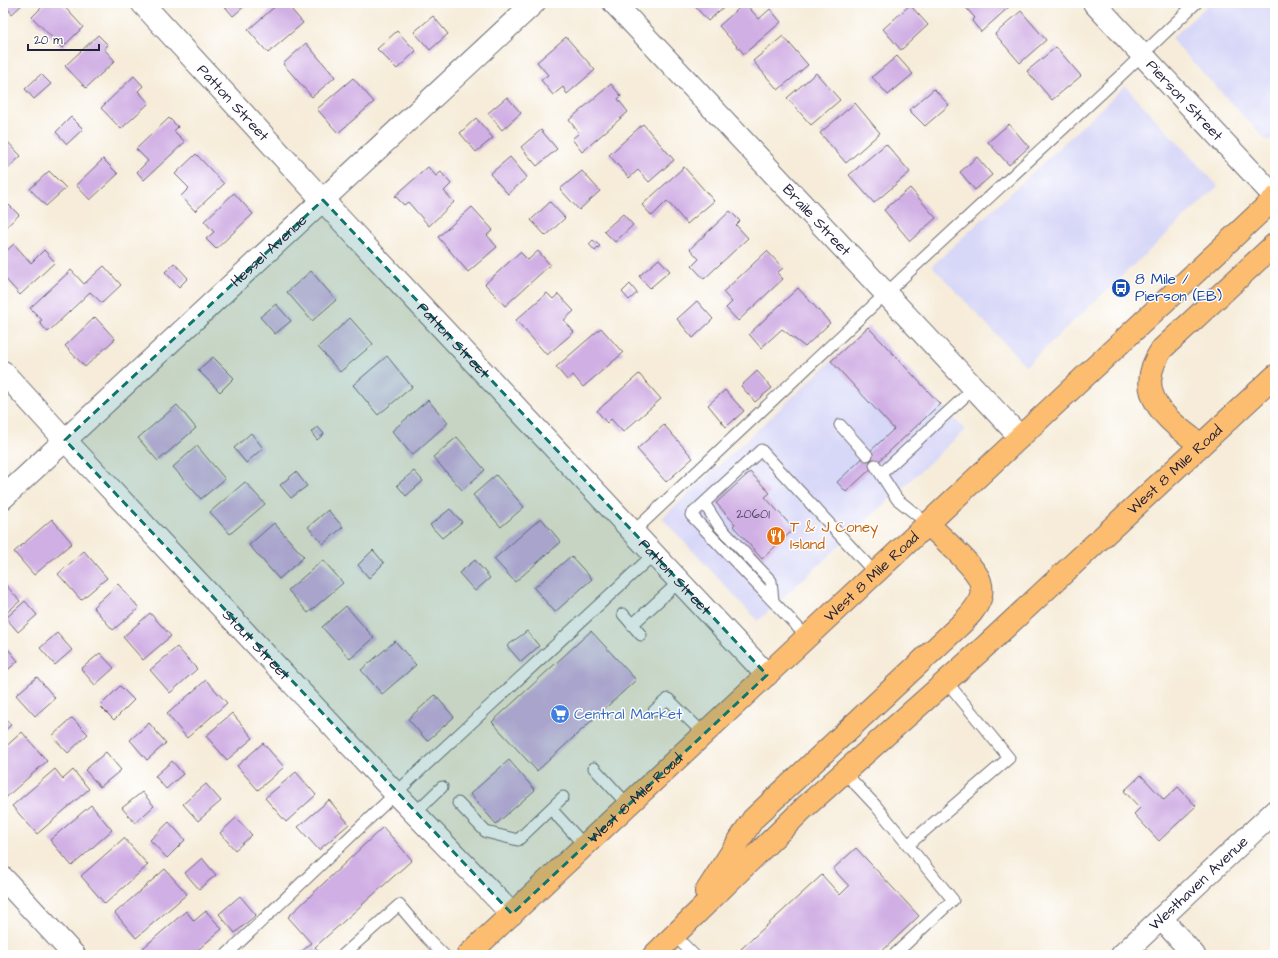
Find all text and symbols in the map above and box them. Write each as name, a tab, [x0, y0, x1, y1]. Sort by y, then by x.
scale bar	[28, 26, 99, 52]
text: 20 m	[34, 32, 63, 49]
street label: Pierson Street	[1142, 55, 1228, 145]
street label: Patton Street	[192, 59, 274, 146]
street label: Braile Street	[778, 179, 856, 261]
street label: Hessel Avenue	[226, 210, 311, 291]
place label: 8 Mile / Pierson (EB)	[1135, 269, 1222, 307]
bus stop icon: 8 Mile / Pierson (EB)	[1110, 277, 1132, 299]
street label: Patton Street	[412, 297, 494, 383]
street label: West 8 Mile Road	[1122, 420, 1227, 519]
house number: 20601	[736, 505, 770, 523]
place label: T & J Coney Island	[790, 517, 878, 555]
restaurant icon: T & J Coney Island	[765, 525, 787, 547]
street label: West 8 Mile Road	[819, 527, 924, 626]
street label: Patton Street	[634, 534, 716, 619]
street label: Stout Street	[218, 604, 295, 685]
supermarket icon: Central Market	[549, 703, 571, 725]
place label: Central Market	[574, 704, 682, 725]
street label: West 8 Mile Road	[583, 748, 687, 848]
street label: Westhaven Avenue	[1144, 831, 1253, 935]

